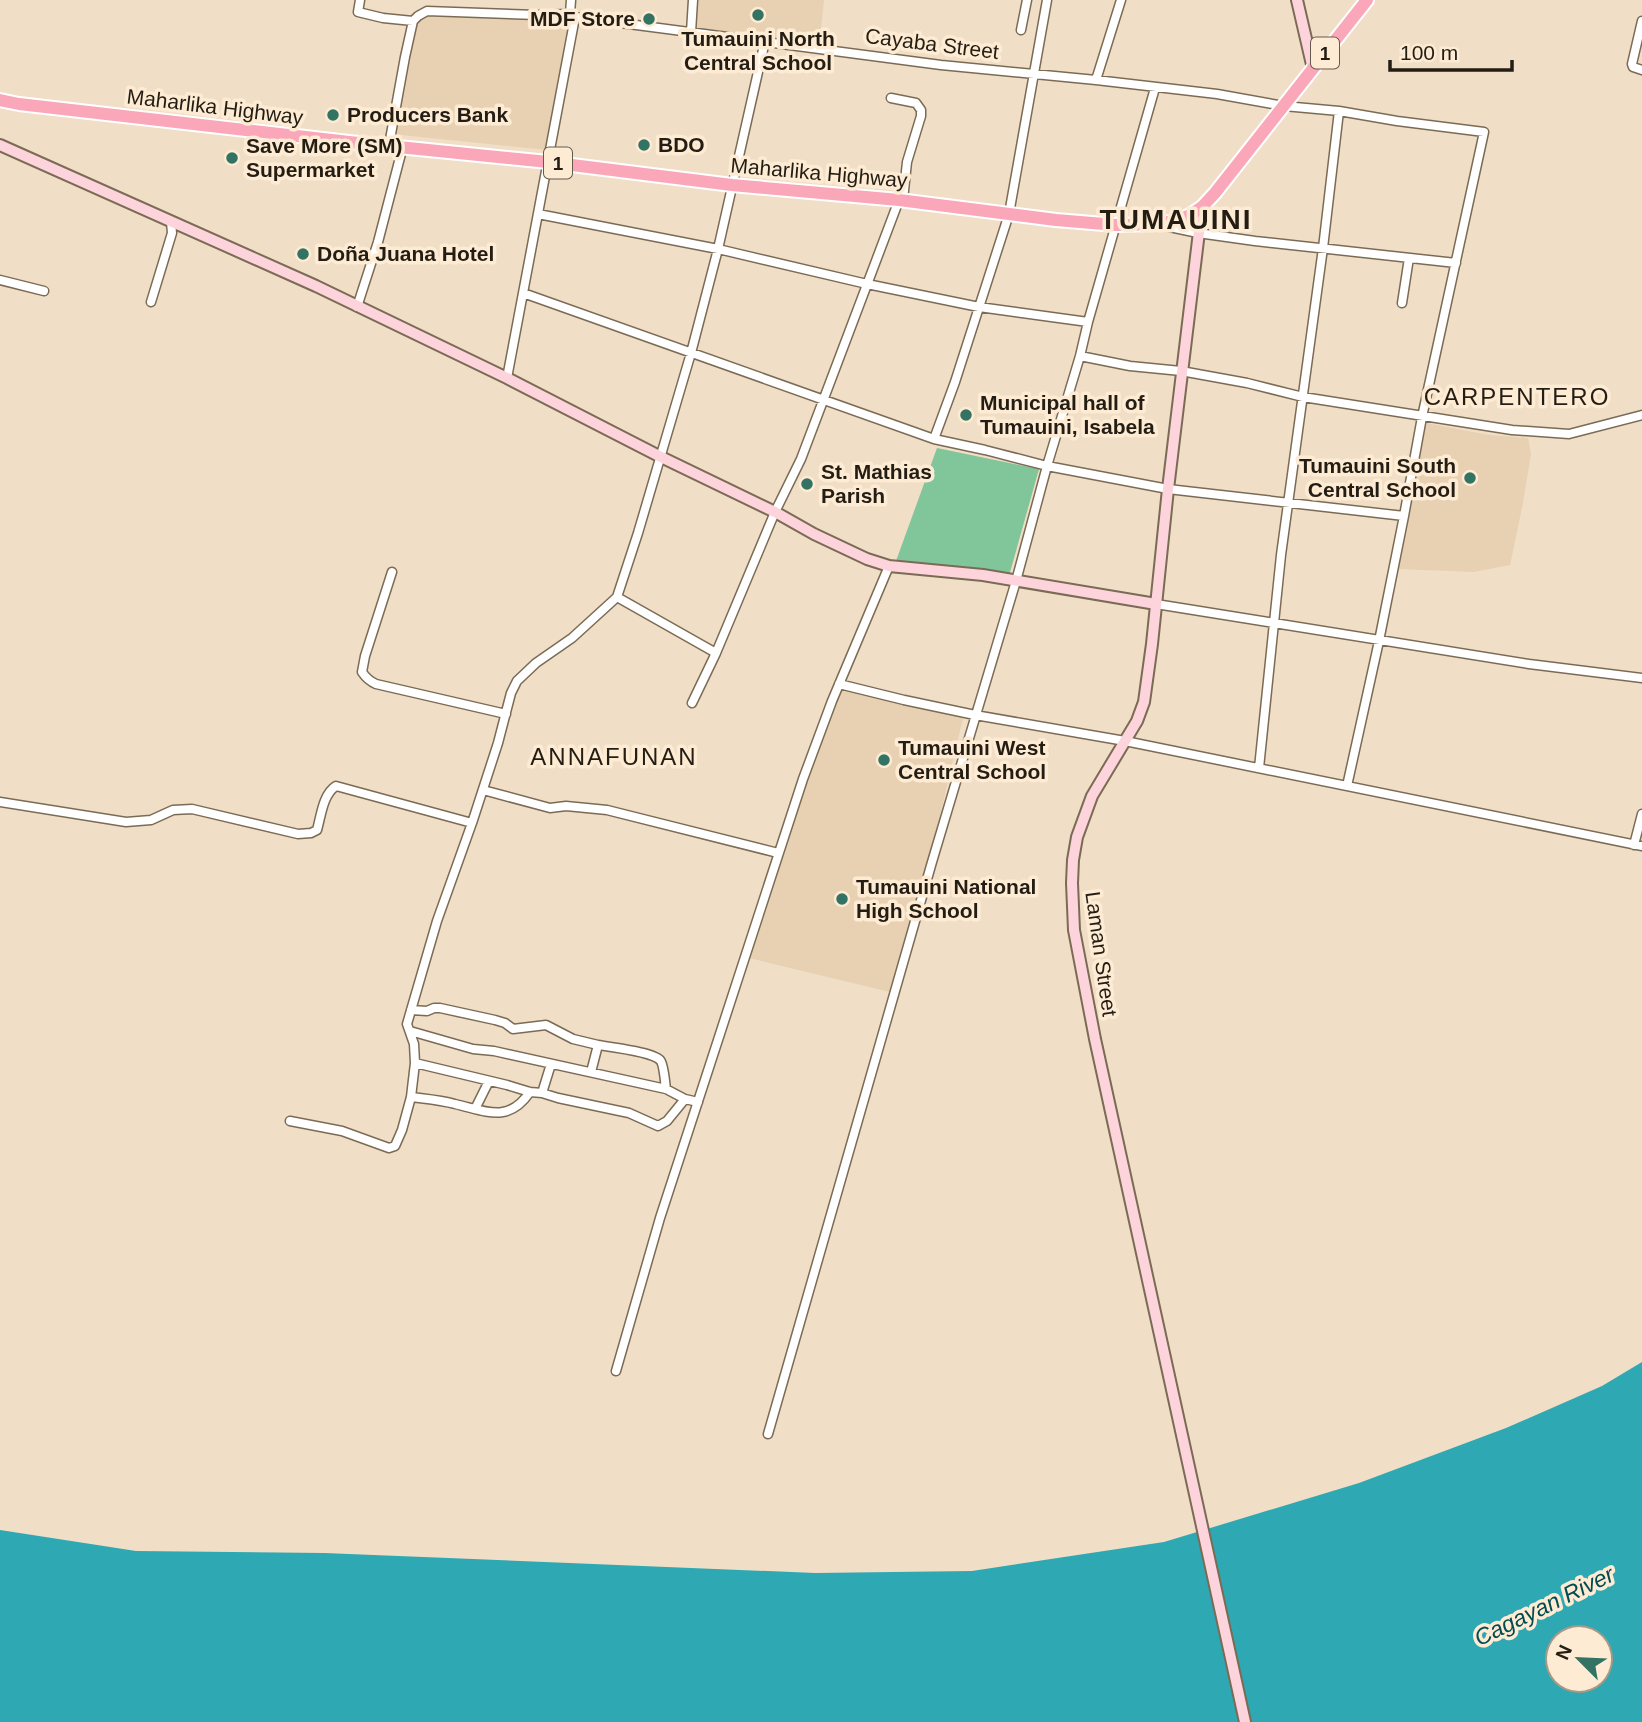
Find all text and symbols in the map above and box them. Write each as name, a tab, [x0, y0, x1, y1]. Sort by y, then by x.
place label: MDF Store	[530, 7, 635, 30]
marker: Tumauini North Central School	[750, 7, 766, 23]
marker: MDF Store	[641, 11, 657, 27]
street label: Cayaba Street	[864, 24, 1000, 63]
place label: Tumauini North Central School	[681, 27, 835, 74]
scale bar	[1390, 28, 1512, 72]
road number: 1	[1311, 38, 1339, 68]
text: 100 m	[1400, 41, 1458, 64]
street label: Maharlika Highway	[126, 84, 305, 129]
place label: Producers Bank	[347, 103, 508, 126]
marker: Producers Bank	[325, 107, 341, 123]
place label: BDO	[658, 133, 705, 156]
place label: Save More (SM) Supermarket	[246, 134, 402, 181]
marker: BDO	[636, 137, 652, 153]
road number: 1	[544, 148, 572, 178]
marker: Save More (SM) Supermarket	[224, 150, 240, 166]
street label: Maharlika Highway	[730, 153, 909, 192]
district label: TUMAUINI	[1100, 204, 1252, 235]
place label: Doña Juana Hotel	[317, 242, 494, 265]
marker: Doña Juana Hotel	[295, 246, 311, 262]
district label: CARPENTERO	[1424, 383, 1610, 410]
place label: Municipal hall of Tumauini, Isabela	[980, 391, 1155, 438]
marker: Municipal hall of Tumauini, Isabela	[958, 407, 974, 423]
place label: Tumauini South Central School	[1299, 454, 1456, 501]
place label: St. Mathias Parish	[821, 460, 932, 507]
marker: Tumauini South Central School	[1462, 470, 1478, 486]
marker: St. Mathias Parish	[799, 476, 815, 492]
place label: Tumauini West Central School	[898, 736, 1046, 783]
district label: ANNAFUNAN	[530, 743, 698, 770]
marker: Tumauini West Central School	[876, 752, 892, 768]
place label: Tumauini National High School	[856, 875, 1036, 922]
street label: Laman Street	[1081, 890, 1122, 1018]
marker: Tumauini National High School	[834, 891, 850, 907]
water label: Cagayan River	[1470, 1560, 1619, 1651]
north arrow	[1544, 1624, 1614, 1694]
text: N	[1552, 1642, 1576, 1663]

